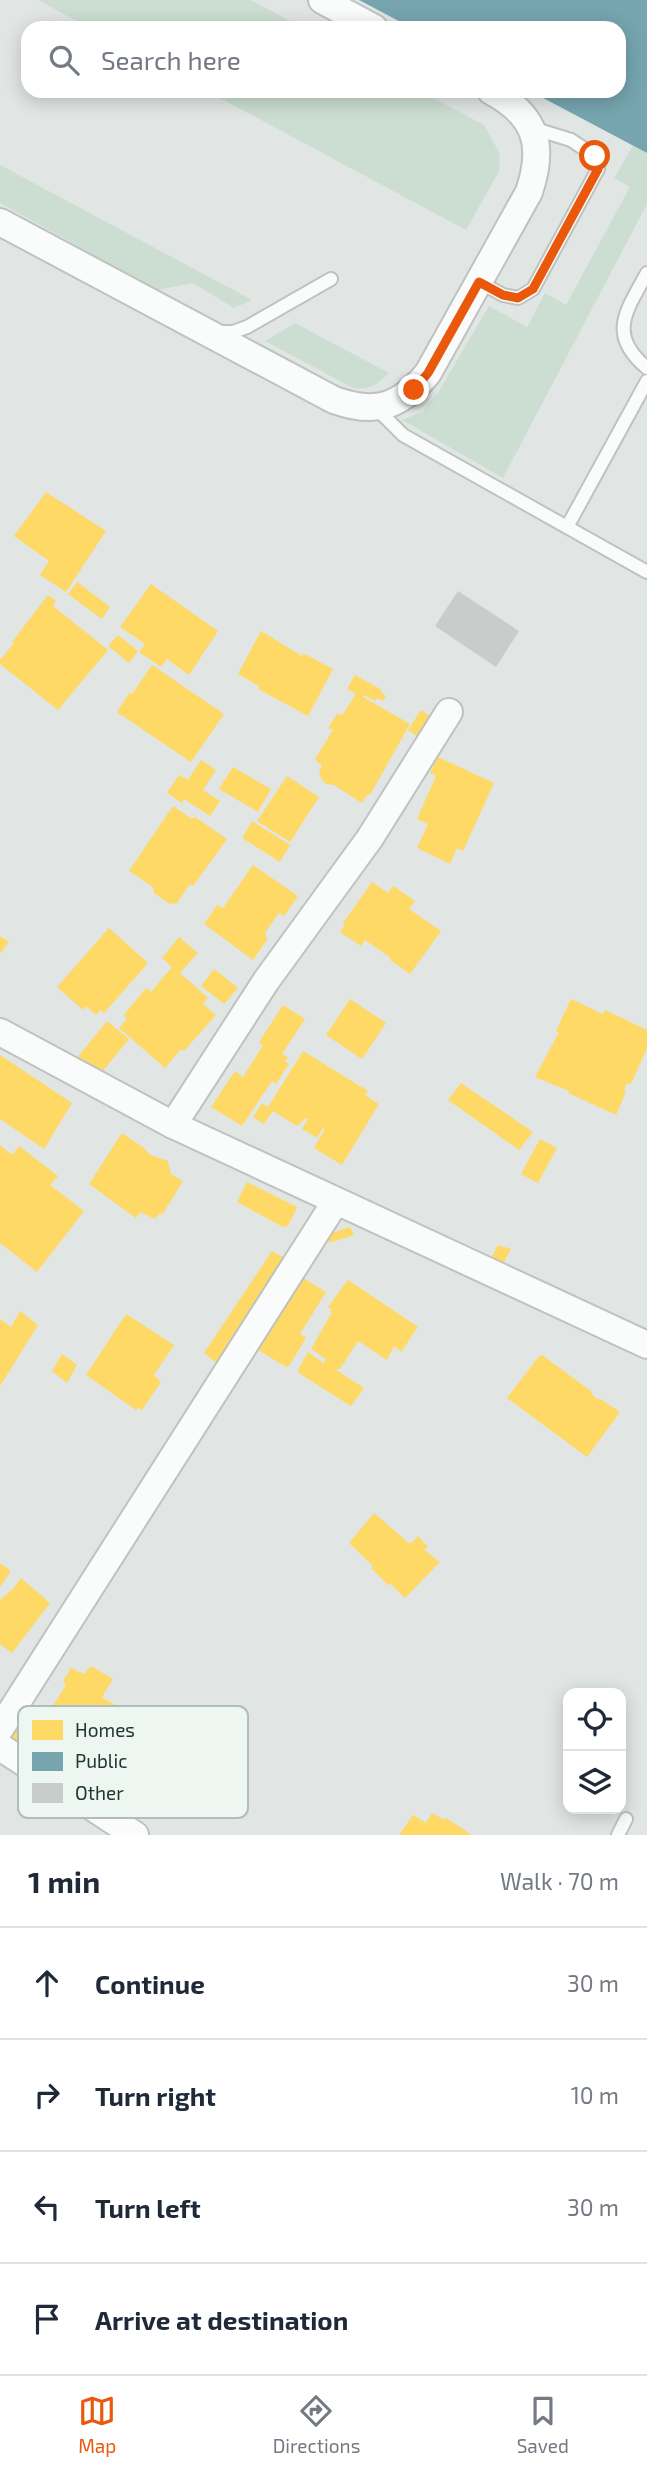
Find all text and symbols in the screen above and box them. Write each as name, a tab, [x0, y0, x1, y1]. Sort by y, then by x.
search box	[21, 21, 626, 98]
icon: search	[45, 41, 83, 79]
text: Search here	[101, 44, 241, 75]
route start	[579, 140, 610, 171]
route end	[398, 374, 429, 405]
map controls	[563, 1688, 626, 1814]
button: locate	[563, 1688, 626, 1751]
legend	[18, 1706, 248, 1818]
text: Homes	[75, 1718, 135, 1741]
text: Public	[75, 1749, 128, 1772]
button: layers	[563, 1751, 626, 1814]
text: Other	[75, 1781, 124, 1804]
text: 1 min	[28, 1863, 100, 1899]
text: Walk · 70 m	[500, 1867, 619, 1895]
icon: ahead	[28, 1964, 66, 2002]
text: Continue	[95, 1968, 205, 1999]
text: 30 m	[567, 1969, 619, 1997]
icon: right	[28, 2076, 66, 2114]
text: Turn right	[95, 2080, 216, 2111]
text: 10 m	[571, 2081, 619, 2109]
icon: left	[28, 2188, 66, 2226]
text: Turn left	[95, 2192, 201, 2223]
text: 30 m	[567, 2193, 619, 2221]
icon: arrive	[28, 2300, 66, 2338]
text: Arrive at destination	[95, 2304, 348, 2335]
tab: Map	[78, 2392, 116, 2457]
tab: Directions	[273, 2392, 360, 2457]
tab: Saved	[517, 2392, 569, 2457]

